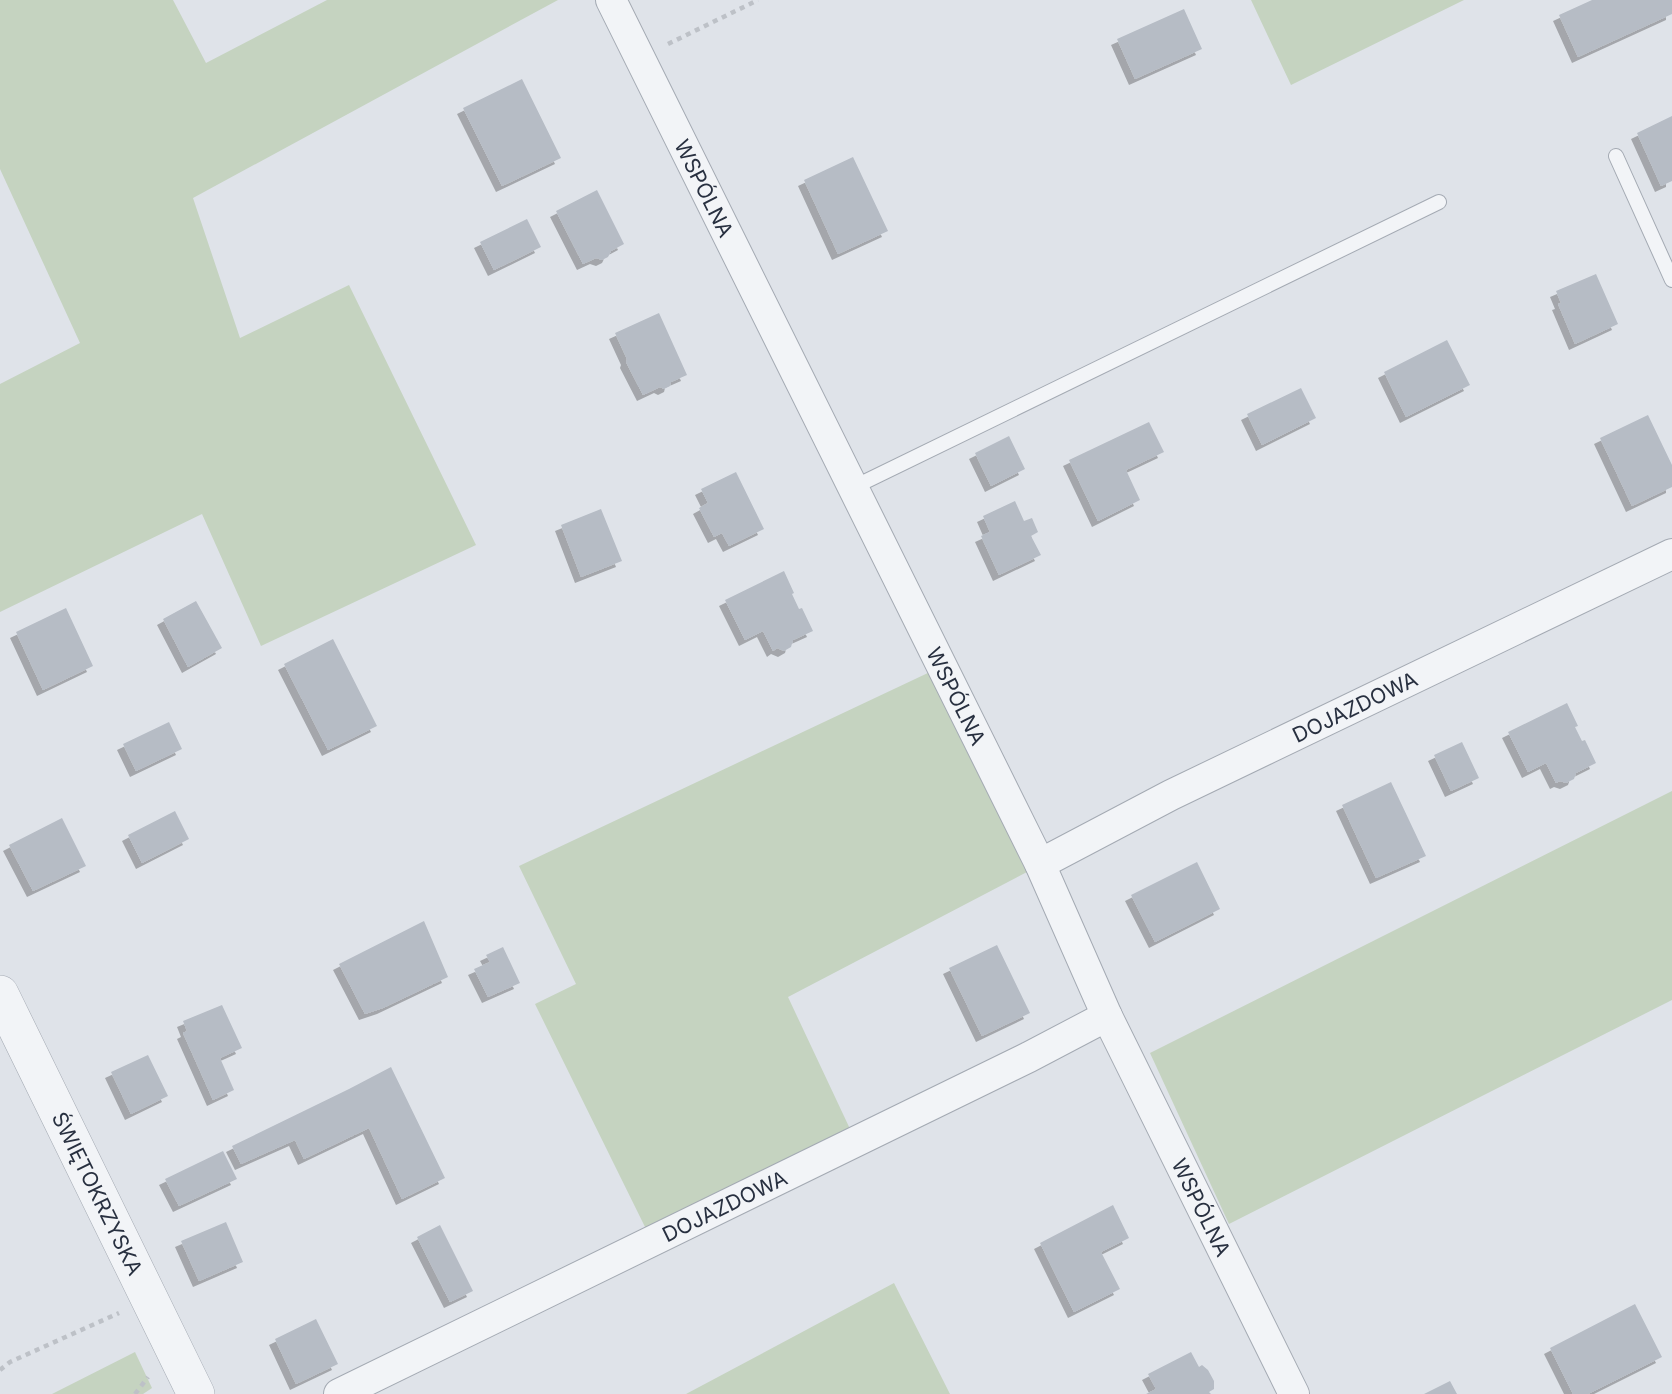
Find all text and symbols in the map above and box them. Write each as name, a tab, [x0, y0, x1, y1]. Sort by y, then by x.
street label: WSPÓLNA	[670, 135, 739, 241]
street label: WSPÓLNA	[922, 643, 991, 749]
street label: DOJAZDOWA	[1288, 666, 1421, 747]
street label: ŚWIĘTOKRZYSKA	[47, 1107, 148, 1279]
street label: WSPÓLNA	[1167, 1154, 1236, 1260]
street label: DOJAZDOWA	[658, 1165, 791, 1247]

